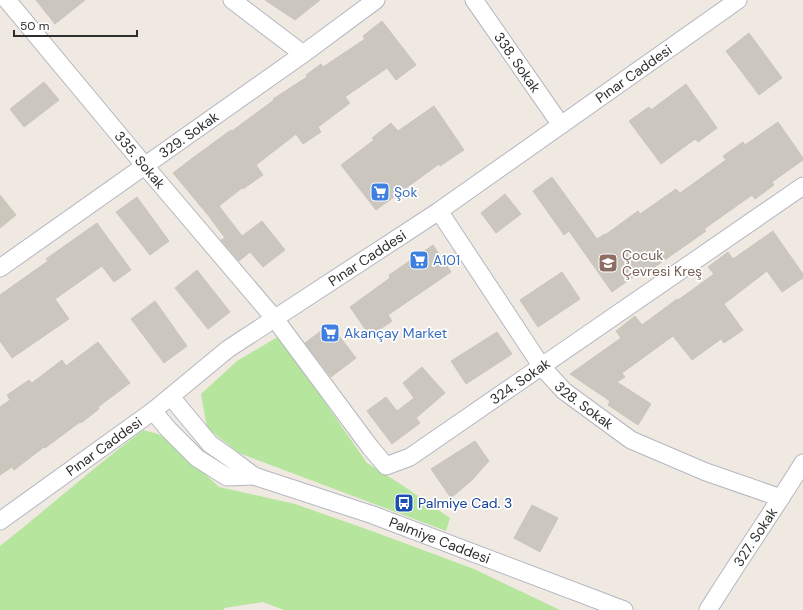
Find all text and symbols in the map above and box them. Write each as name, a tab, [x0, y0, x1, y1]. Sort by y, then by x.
scale bar	[14, 12, 137, 38]
text: 50 m	[20, 18, 49, 34]
street label: 338. Sokak	[490, 29, 545, 96]
street label: Pınar Caddesi	[592, 41, 675, 107]
street label: 329. Sokak	[155, 107, 222, 162]
street label: 335. Sokak	[111, 127, 169, 192]
supermarket icon: Şok	[369, 181, 391, 203]
place label: Şok	[394, 183, 417, 201]
street label: Pınar Caddesi	[325, 226, 409, 290]
place label: Çocuk Çevresi Kreş	[622, 246, 702, 280]
supermarket icon: A101	[408, 249, 430, 271]
place label: A101	[433, 251, 460, 269]
school or university icon: Çocuk Çevresi Kreş	[597, 252, 619, 274]
supermarket icon: Akançay Market	[319, 322, 341, 344]
place label: Akançay Market	[344, 324, 447, 342]
street label: 324. Sokak	[486, 354, 554, 408]
street label: 328. Sokak	[551, 377, 617, 433]
street label: Pınar Caddesi	[62, 413, 145, 480]
bus stop icon: Palmiye Cad. 3	[393, 492, 415, 514]
place label: Palmiye Cad. 3	[418, 494, 512, 512]
street label: 327. Sokak	[729, 504, 781, 570]
street label: Palmiye Caddesi	[387, 513, 493, 568]

